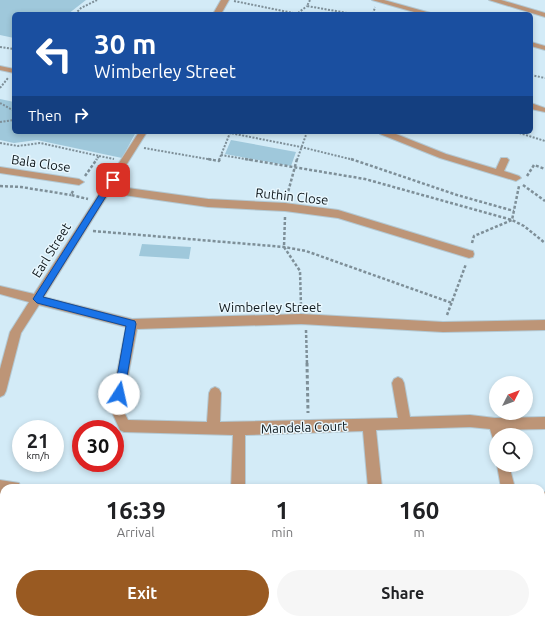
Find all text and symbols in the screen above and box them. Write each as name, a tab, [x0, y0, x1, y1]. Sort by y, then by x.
icon: left	[28, 28, 80, 80]
text: 30 m	[94, 28, 156, 59]
text: Wimberley Street	[94, 61, 236, 81]
icon: right	[70, 104, 92, 126]
text: Then	[28, 107, 62, 124]
street label: Bala Close	[10, 152, 72, 174]
pin	[96, 163, 130, 197]
icon: arrive	[102, 169, 124, 191]
street label: Ruthin Close	[255, 185, 329, 207]
street label: Earl Street	[29, 220, 73, 280]
street label: Wimberley Street	[219, 300, 321, 314]
position arrow	[98, 373, 140, 415]
north arrow	[489, 376, 533, 420]
map controls	[489, 376, 533, 472]
street label: Mandela Court	[261, 418, 347, 436]
speed limit sign: 30	[72, 420, 124, 472]
button: search	[489, 428, 533, 472]
text: 21	[27, 429, 49, 452]
text: km/h	[26, 450, 50, 461]
text: 16:39	[106, 497, 166, 524]
text: 1	[275, 497, 289, 524]
text: 160	[399, 497, 439, 524]
text: Arrival	[117, 525, 155, 539]
text: min	[271, 525, 293, 539]
text: m	[413, 525, 425, 539]
button: Exit	[16, 570, 269, 616]
button: Share	[277, 570, 529, 616]

